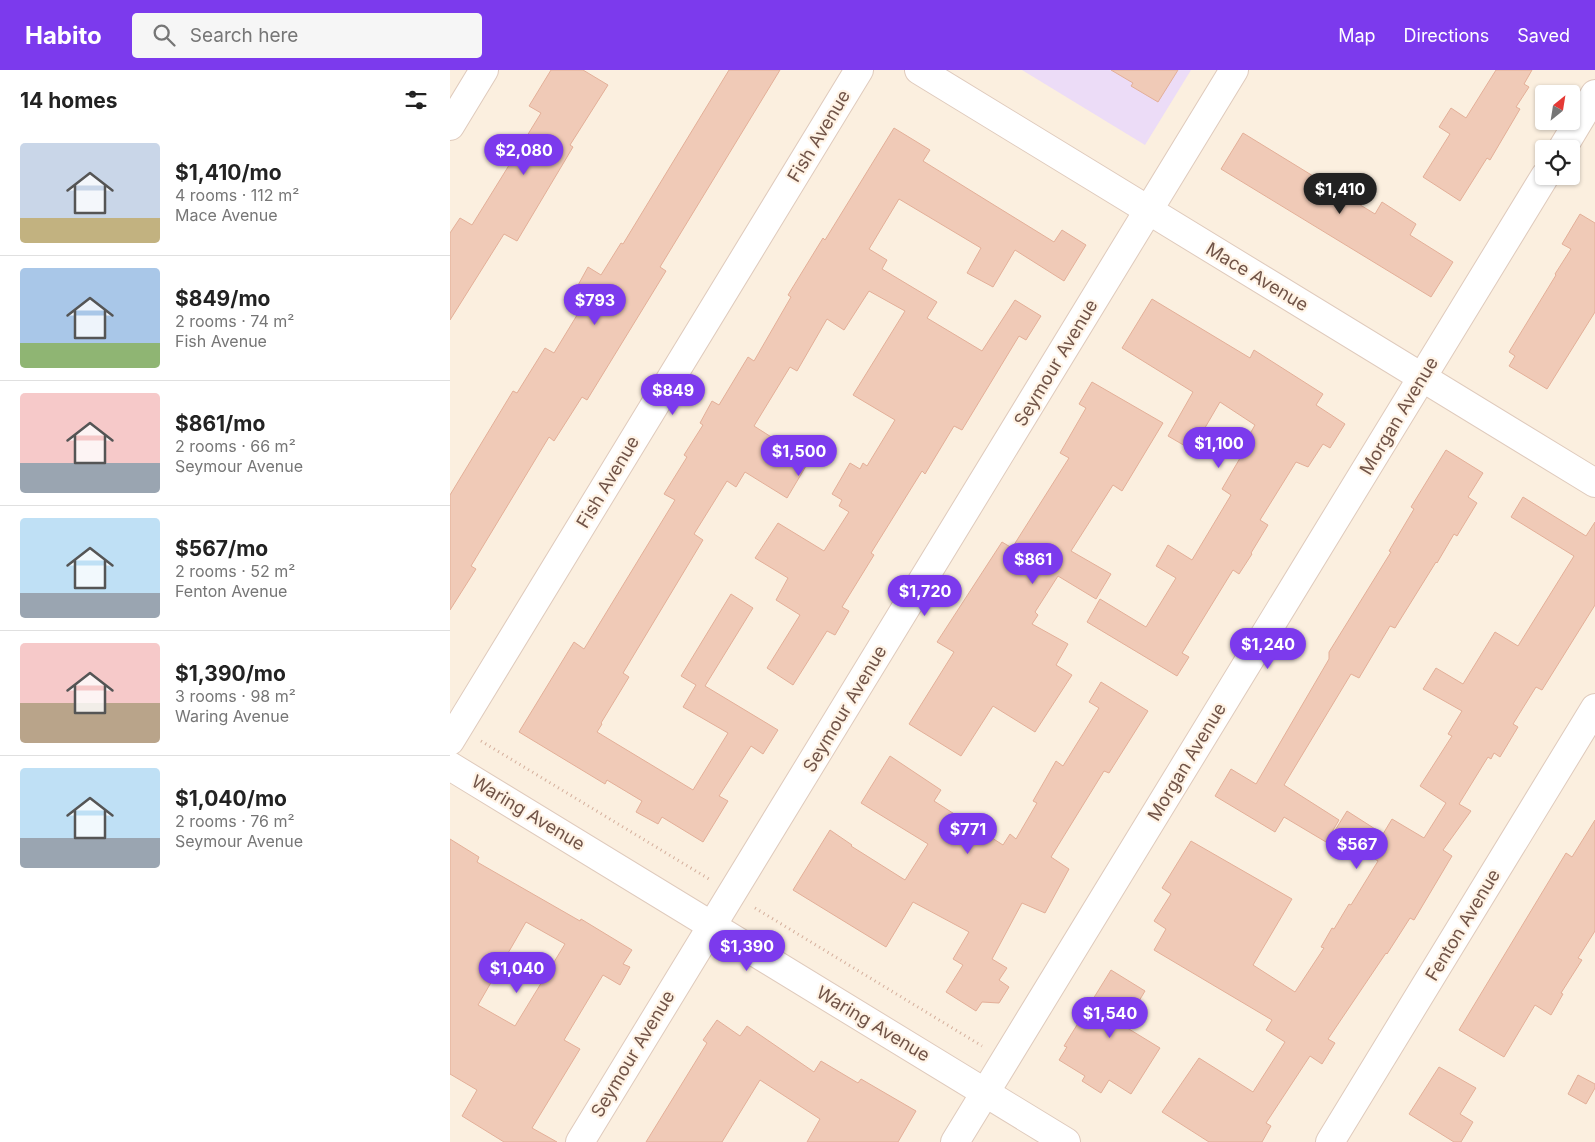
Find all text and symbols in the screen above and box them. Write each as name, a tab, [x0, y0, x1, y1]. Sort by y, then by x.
search box	[132, 13, 482, 58]
text: Habito	[25, 21, 102, 50]
icon: search	[150, 21, 178, 49]
text: Search here	[190, 24, 298, 47]
text: Map	[1338, 25, 1376, 46]
text: Directions	[1404, 25, 1489, 46]
text: Saved	[1517, 25, 1570, 46]
north arrow	[1535, 85, 1580, 130]
map controls	[1535, 85, 1580, 185]
icon: filters	[402, 86, 430, 114]
street label: Fish Avenue	[783, 86, 854, 185]
text: 14 homes	[20, 88, 118, 113]
pin: $2,080	[483, 134, 565, 176]
text: $2,080	[495, 140, 553, 160]
button: locate	[1535, 140, 1580, 185]
text: $1,410/mo	[175, 160, 282, 185]
icon: home	[60, 163, 120, 223]
pin: $1,410	[1299, 172, 1381, 215]
text: $1,410	[1315, 179, 1365, 199]
text: 4 rooms · 112 m²	[175, 185, 299, 205]
text: Mace Avenue	[175, 205, 278, 225]
street label: Mace Avenue	[1202, 238, 1312, 315]
pin: $793	[565, 284, 625, 326]
text: $849/mo	[175, 286, 270, 311]
icon: home	[60, 288, 120, 348]
text: $793	[575, 290, 615, 310]
street label: Seymour Avenue	[1009, 296, 1102, 430]
text: 2 rooms · 74 m²	[175, 311, 294, 331]
text: Fish Avenue	[175, 331, 267, 351]
street label: Morgan Avenue	[1355, 353, 1442, 478]
pin: $849	[643, 374, 703, 416]
text: $849	[652, 380, 694, 400]
text: $861/mo	[175, 411, 265, 436]
icon: home	[60, 413, 120, 473]
pin: $1,100	[1178, 426, 1260, 469]
street label: Fish Avenue	[572, 432, 643, 531]
text: $1,100	[1194, 433, 1244, 453]
pin: $1,500	[758, 434, 840, 477]
text: 2 rooms · 66 m²	[175, 436, 296, 456]
text: $1,500	[772, 441, 826, 461]
text: Seymour Avenue	[175, 456, 303, 476]
text: $567/mo	[175, 536, 268, 561]
icon: home	[60, 538, 120, 598]
pin: $861	[1003, 542, 1063, 585]
text: $861	[1014, 549, 1052, 569]
text: 2 rooms · 52 m²	[175, 561, 295, 581]
pin: $1,720	[884, 574, 966, 617]
text: Fenton Avenue	[175, 581, 287, 601]
text: $1,720	[899, 581, 951, 601]
pin: $1,240	[1227, 628, 1309, 670]
text: $1,240	[1241, 634, 1295, 654]
street label: Seymour Avenue	[798, 642, 891, 776]
text: $1,390/mo	[175, 661, 286, 686]
icon: home	[60, 663, 120, 723]
text: 3 rooms · 98 m²	[175, 686, 296, 706]
street label: Morgan Avenue	[1143, 699, 1230, 824]
text: Waring Avenue	[175, 706, 289, 726]
street label: Waring Avenue	[468, 771, 589, 855]
text: $1,040/mo	[175, 786, 287, 811]
icon: home	[60, 788, 120, 848]
text: 2 rooms · 76 m²	[175, 811, 295, 831]
pin: $771	[938, 812, 998, 855]
text: $771	[950, 819, 986, 839]
pin: $567	[1327, 828, 1387, 870]
text: Seymour Avenue	[175, 831, 303, 851]
text: $567	[1337, 834, 1377, 854]
street label: Fenton Avenue	[1421, 865, 1504, 984]
pin: $1,390	[706, 930, 788, 972]
text: $1,390	[720, 936, 774, 956]
pin: $1,040	[476, 952, 558, 994]
text: $1,040	[490, 958, 544, 978]
street label: Waring Avenue	[813, 982, 934, 1066]
street label: Seymour Avenue	[586, 987, 679, 1121]
pin: $1,540	[1069, 996, 1151, 1039]
text: $1,540	[1083, 1003, 1137, 1023]

